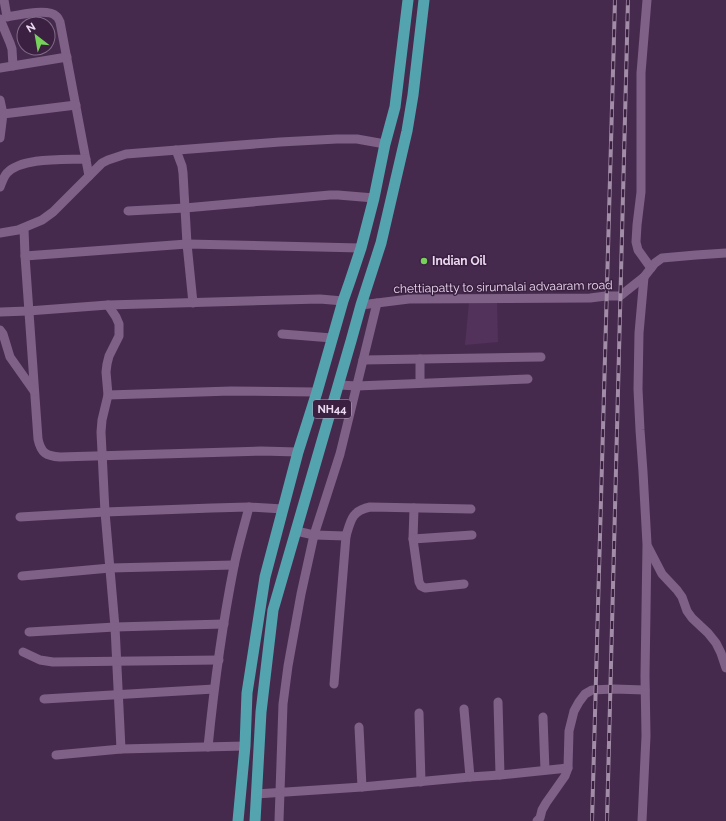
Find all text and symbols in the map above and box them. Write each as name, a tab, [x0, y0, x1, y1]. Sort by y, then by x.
north arrow	[16, 16, 56, 56]
text: N	[24, 20, 38, 36]
place label: Indian Oil	[432, 254, 487, 268]
marker: Indian Oil	[419, 256, 429, 266]
street label: chettiapatty to sirumalai advaaram road	[393, 278, 613, 296]
road number: NH44	[313, 400, 351, 418]

